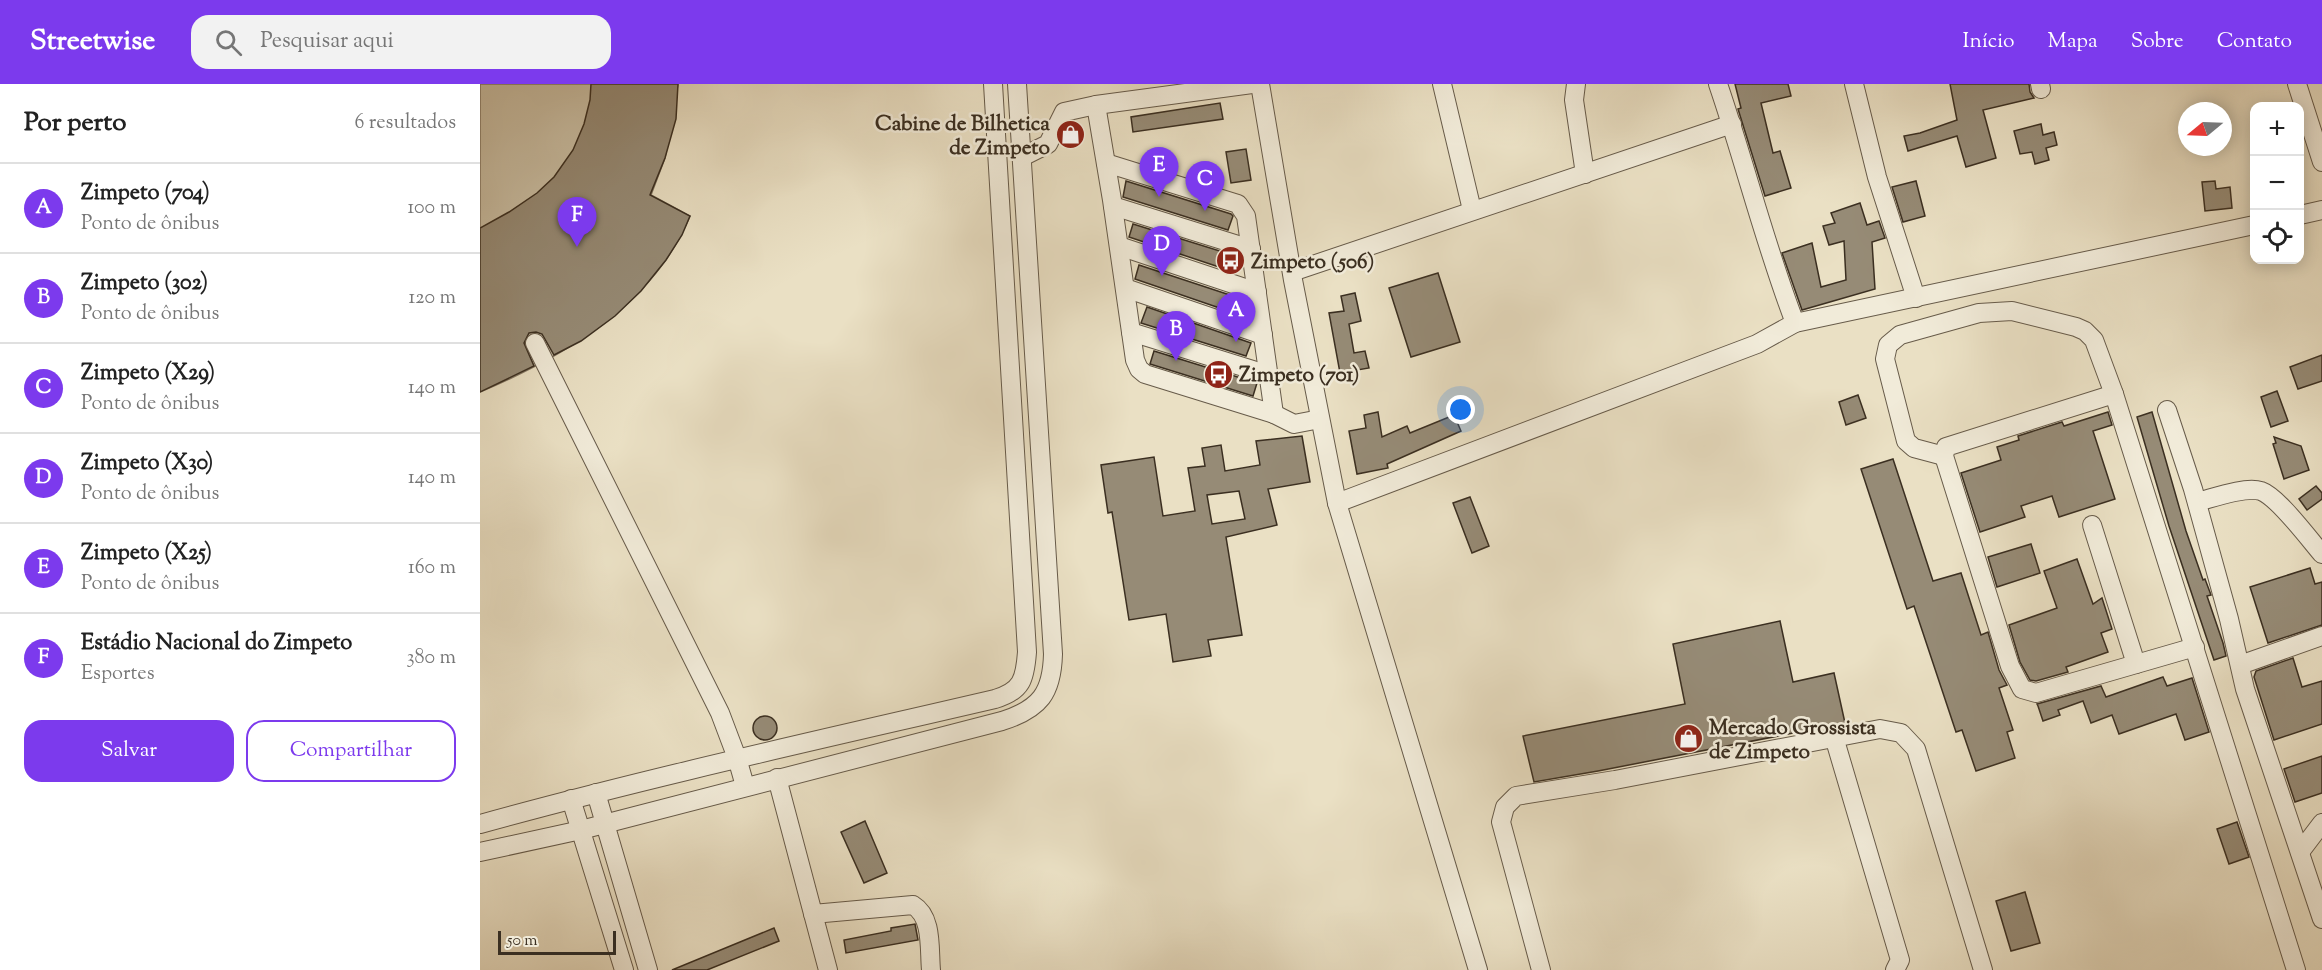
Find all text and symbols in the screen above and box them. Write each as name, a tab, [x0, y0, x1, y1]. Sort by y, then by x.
search box	[191, 15, 611, 69]
text: Streetwise	[30, 22, 155, 62]
icon: search	[212, 26, 245, 59]
text: Pesquisar aqui	[260, 26, 394, 58]
text: Início	[1963, 27, 2015, 57]
text: Mapa	[2048, 27, 2098, 57]
text: Sobre	[2131, 27, 2184, 57]
text: Contato	[2217, 27, 2292, 57]
north arrow	[2178, 102, 2232, 156]
map controls	[2250, 102, 2304, 264]
button: +	[2250, 102, 2304, 156]
text: Por perto	[24, 105, 126, 142]
text: 6 resultados	[355, 109, 456, 138]
place label: Cabine de Bilhetica de Zimpeto	[875, 110, 1051, 164]
shop icon: Cabine de Bilhetica de Zimpeto	[1055, 119, 1087, 151]
pin: E	[1140, 147, 1178, 197]
button: −	[2250, 156, 2304, 210]
pin: C	[1186, 162, 1224, 211]
text: Zimpeto (704)	[81, 178, 210, 210]
text: A	[35, 194, 52, 223]
text: 100 m	[407, 194, 456, 223]
pin: F	[558, 198, 596, 247]
text: Ponto de ônibus	[81, 210, 219, 239]
button: locate	[2250, 210, 2304, 264]
pin: D	[1142, 226, 1182, 276]
bus stop icon: Zimpeto (506)	[1214, 245, 1246, 277]
place label: Zimpeto (506)	[1251, 248, 1374, 278]
text: Zimpeto (302)	[81, 268, 208, 300]
text: B	[37, 284, 50, 313]
text: 120 m	[408, 284, 456, 313]
pin: A	[1216, 292, 1256, 342]
text: Ponto de ônibus	[81, 300, 219, 329]
pin: B	[1156, 312, 1196, 361]
text: Zimpeto (X29)	[81, 358, 215, 390]
bus stop icon: Zimpeto (701)	[1202, 358, 1234, 390]
place label: Zimpeto (701)	[1239, 361, 1359, 391]
text: C	[35, 374, 52, 403]
text: 140 m	[408, 374, 456, 403]
text: Ponto de ônibus	[81, 390, 219, 419]
your location	[1446, 395, 1475, 424]
text: Zimpeto (X30)	[81, 448, 213, 480]
text: D	[36, 464, 51, 493]
text: 140 m	[408, 464, 456, 493]
text: Ponto de ônibus	[81, 480, 219, 509]
text: Zimpeto (X25)	[81, 538, 212, 570]
text: E	[37, 554, 50, 583]
text: 160 m	[408, 554, 456, 583]
text: Ponto de ônibus	[81, 570, 219, 599]
text: Estádio Nacional do Zimpeto	[81, 628, 352, 660]
text: F	[38, 644, 49, 673]
text: 380 m	[407, 644, 456, 673]
text: Esportes	[81, 660, 155, 689]
place label: Mercado Grossista de Zimpeto	[1709, 714, 1877, 768]
button: Salvar	[24, 720, 234, 782]
button: Compartilhar	[246, 720, 456, 782]
shop icon: Mercado Grossista de Zimpeto	[1672, 723, 1704, 755]
scale bar	[498, 928, 616, 956]
text: 50 m	[507, 930, 538, 953]

